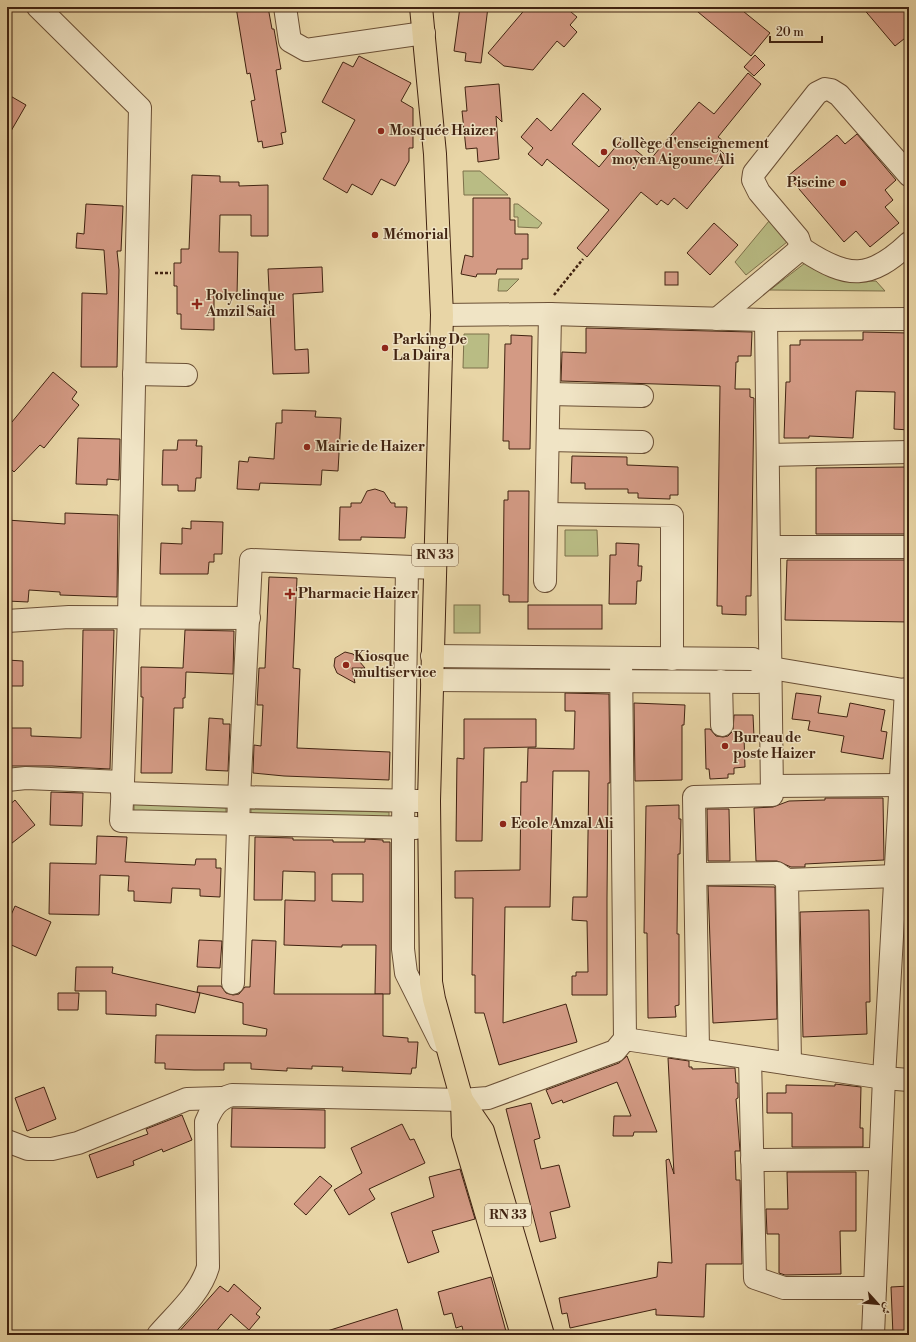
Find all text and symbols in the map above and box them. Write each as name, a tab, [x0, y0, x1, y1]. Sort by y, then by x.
scale bar	[770, 18, 822, 44]
text: 20 m	[776, 25, 804, 40]
place label: Mosquée Haizer	[389, 122, 496, 140]
marker: Mosquée Haizer	[376, 126, 386, 136]
place label: Collège d'enseignement moyen Aigoune Ali	[612, 135, 770, 169]
marker: Collège d'enseignement moyen Aigoune Ali	[599, 147, 609, 157]
place label: Piscine	[787, 174, 835, 192]
marker: Piscine	[838, 178, 848, 188]
place label: Mémorial	[383, 226, 449, 244]
marker: Mémorial	[370, 230, 380, 240]
place label: Polyclinque Amzil Said	[205, 287, 285, 321]
marker: Polyclinque Amzil Said	[191, 298, 203, 310]
place label: Parking De La Daira	[393, 331, 468, 365]
marker: Parking De La Daira	[380, 343, 390, 353]
place label: Mairie de Haizer	[315, 438, 425, 456]
marker: Mairie de Haizer	[302, 442, 312, 452]
road number: RN 33	[412, 544, 458, 566]
place label: Pharmacie Haizer	[298, 585, 418, 603]
marker: Pharmacie Haizer	[285, 589, 295, 599]
place label: Kiosque multiservice	[354, 648, 437, 682]
marker: Kiosque multiservice	[341, 660, 351, 670]
place label: Bureau de poste Haizer	[733, 729, 816, 763]
marker: Bureau de poste Haizer	[720, 741, 730, 751]
place label: Ecole Amzal Ali	[511, 815, 614, 833]
marker: Ecole Amzal Ali	[498, 819, 508, 829]
road number: RN 33	[485, 1204, 531, 1226]
north arrow	[858, 1284, 898, 1324]
text: ش	[877, 1300, 895, 1316]

